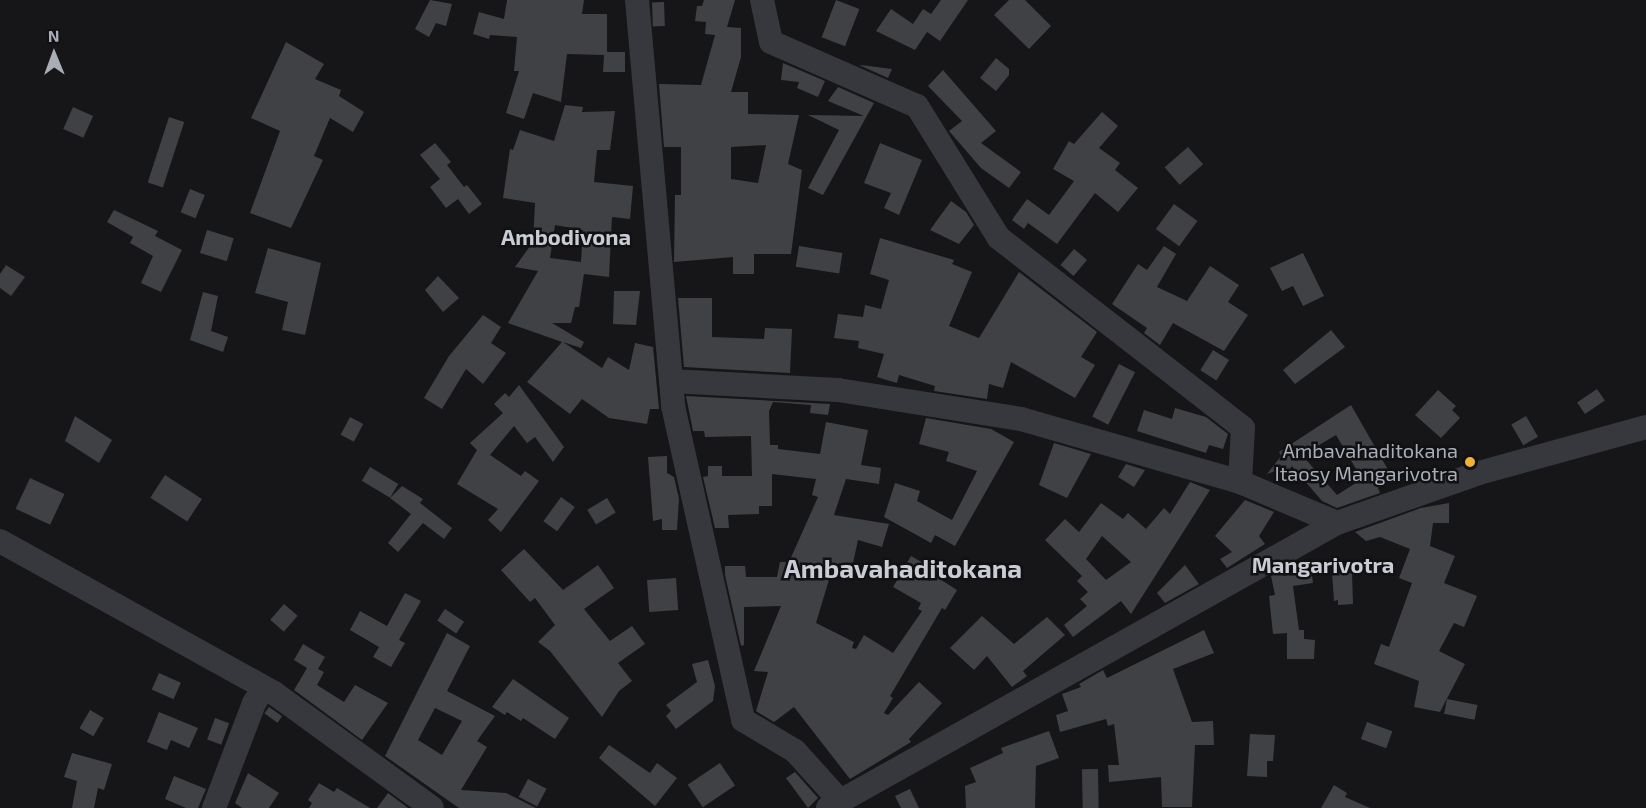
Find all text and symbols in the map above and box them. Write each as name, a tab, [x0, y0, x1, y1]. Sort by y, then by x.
north arrow	[24, 24, 84, 84]
text: N	[48, 26, 60, 45]
district label: Ambodivona	[501, 224, 631, 250]
place label: Ambavahaditokana Itaosy Mangarivotra	[1274, 438, 1458, 485]
marker: Ambavahaditokana Itaosy Mangarivotra	[1463, 455, 1477, 469]
district label: Ambavahaditokana	[784, 552, 1022, 584]
district label: Mangarivotra	[1252, 552, 1394, 578]

